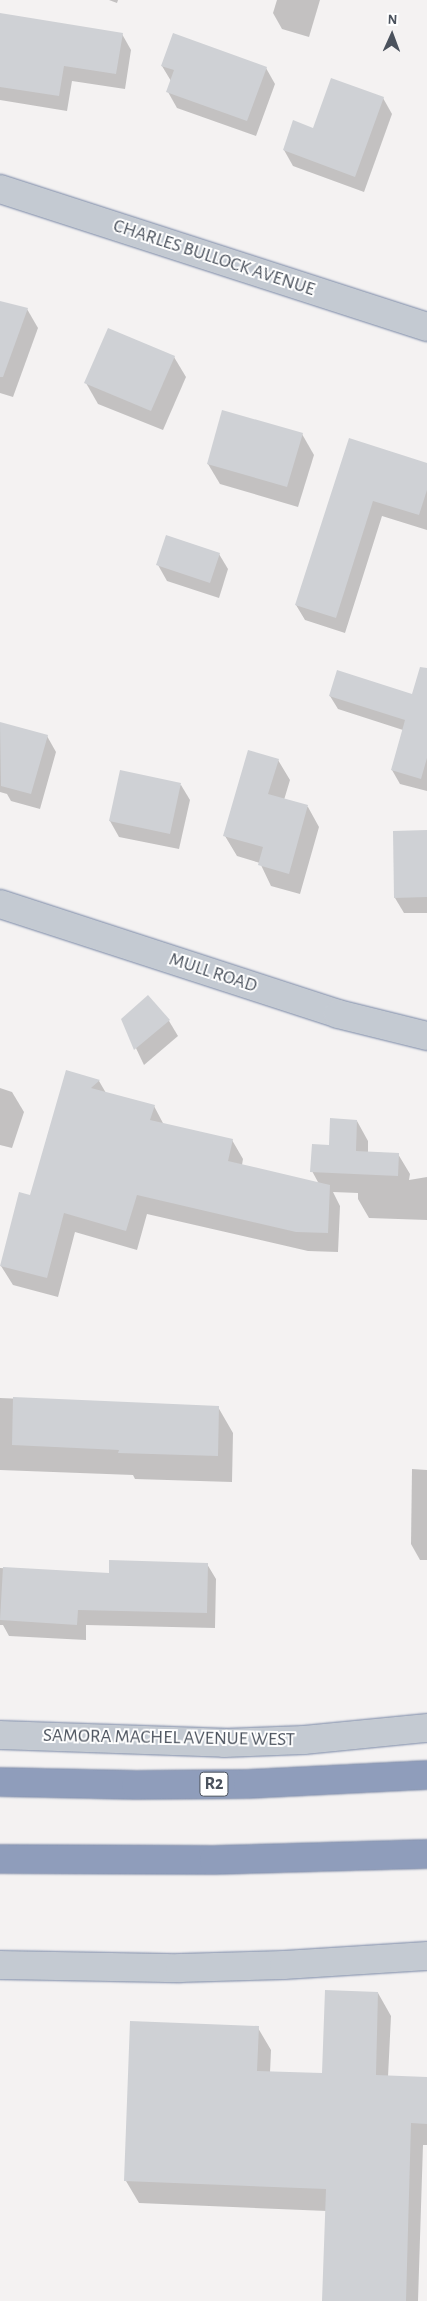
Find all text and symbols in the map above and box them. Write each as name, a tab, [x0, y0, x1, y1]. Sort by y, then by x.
north arrow	[367, 10, 417, 60]
text: N	[387, 13, 398, 27]
street label: CHARLES BULLOCK AVENUE	[110, 215, 318, 301]
street label: MULL ROAD	[166, 948, 260, 998]
street label: SAMORA MACHEL AVENUE WEST	[43, 1724, 295, 1752]
road number: R2	[199, 1768, 229, 1800]

